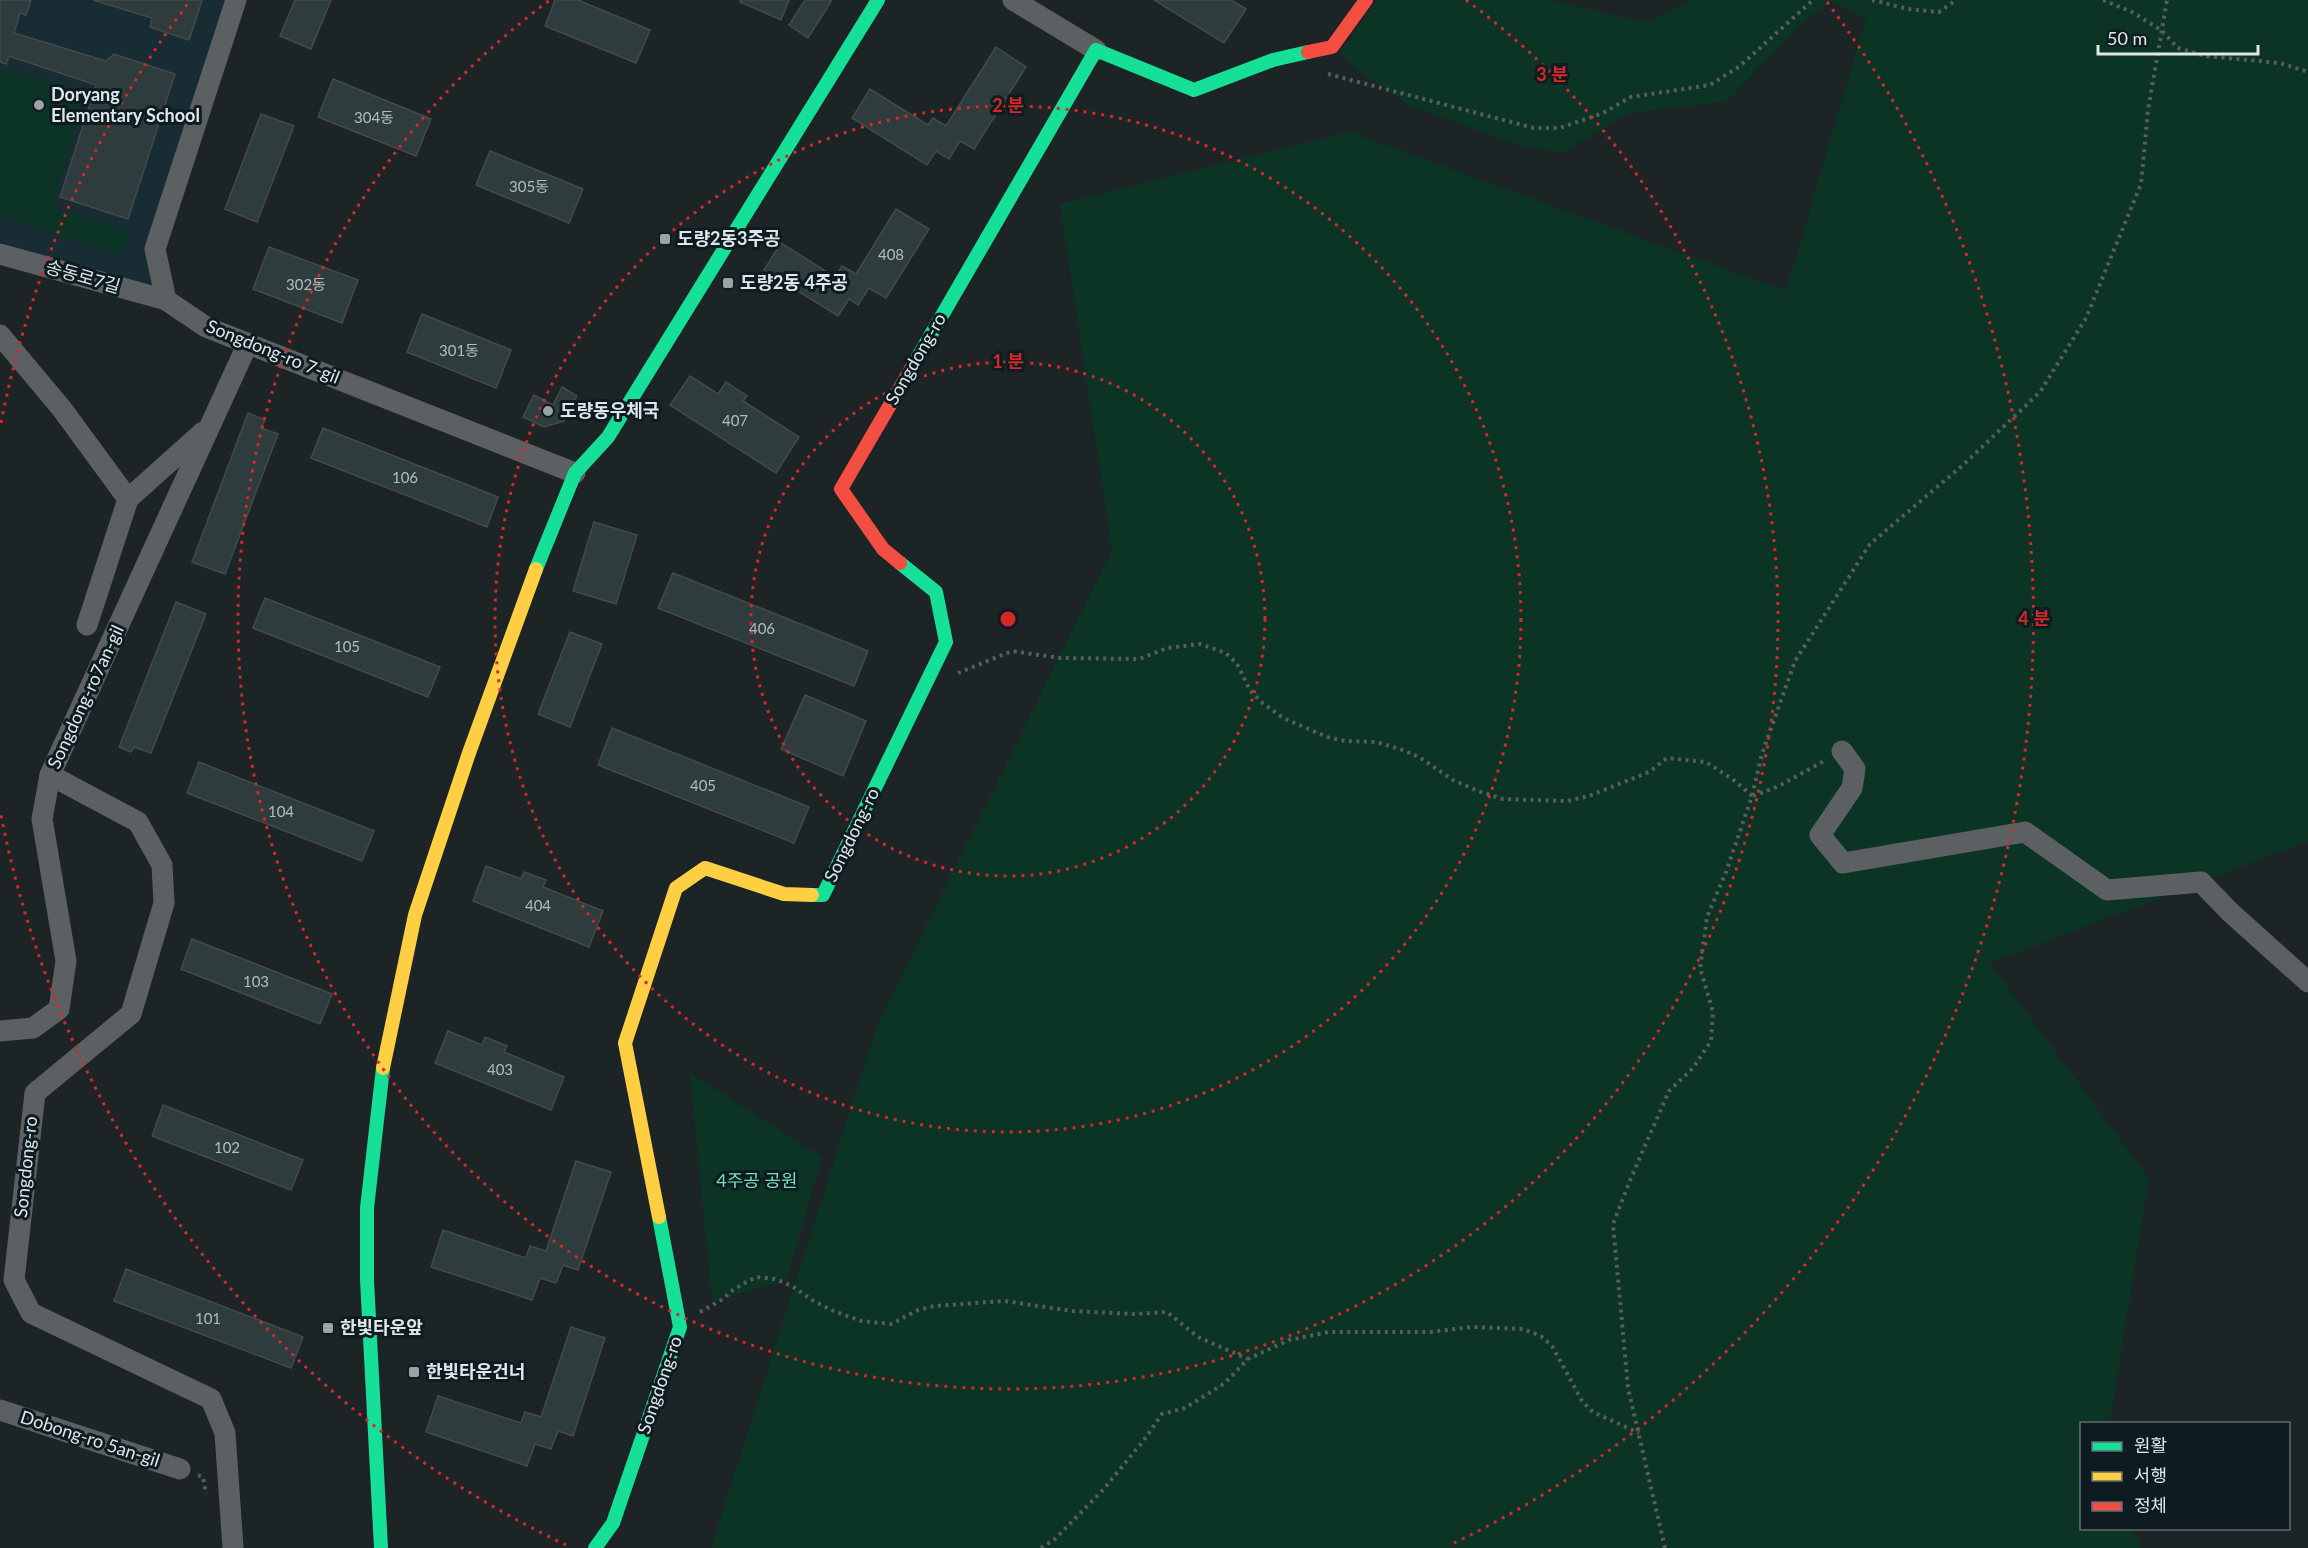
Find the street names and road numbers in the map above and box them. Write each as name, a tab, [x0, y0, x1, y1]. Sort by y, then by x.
street label: 송동로7길	[43, 255, 123, 297]
street label: Songdong-ro	[880, 309, 950, 408]
street label: Songdong-ro 7-gil	[204, 314, 343, 388]
street label: Songdong-ro7an-gil	[42, 621, 128, 772]
street label: Songdong-ro	[819, 784, 883, 885]
street label: Songdong-ro	[9, 1115, 41, 1219]
street label: Songdong-ro	[632, 1333, 686, 1436]
street label: Dobong-ro 5an-gil	[18, 1405, 163, 1471]

